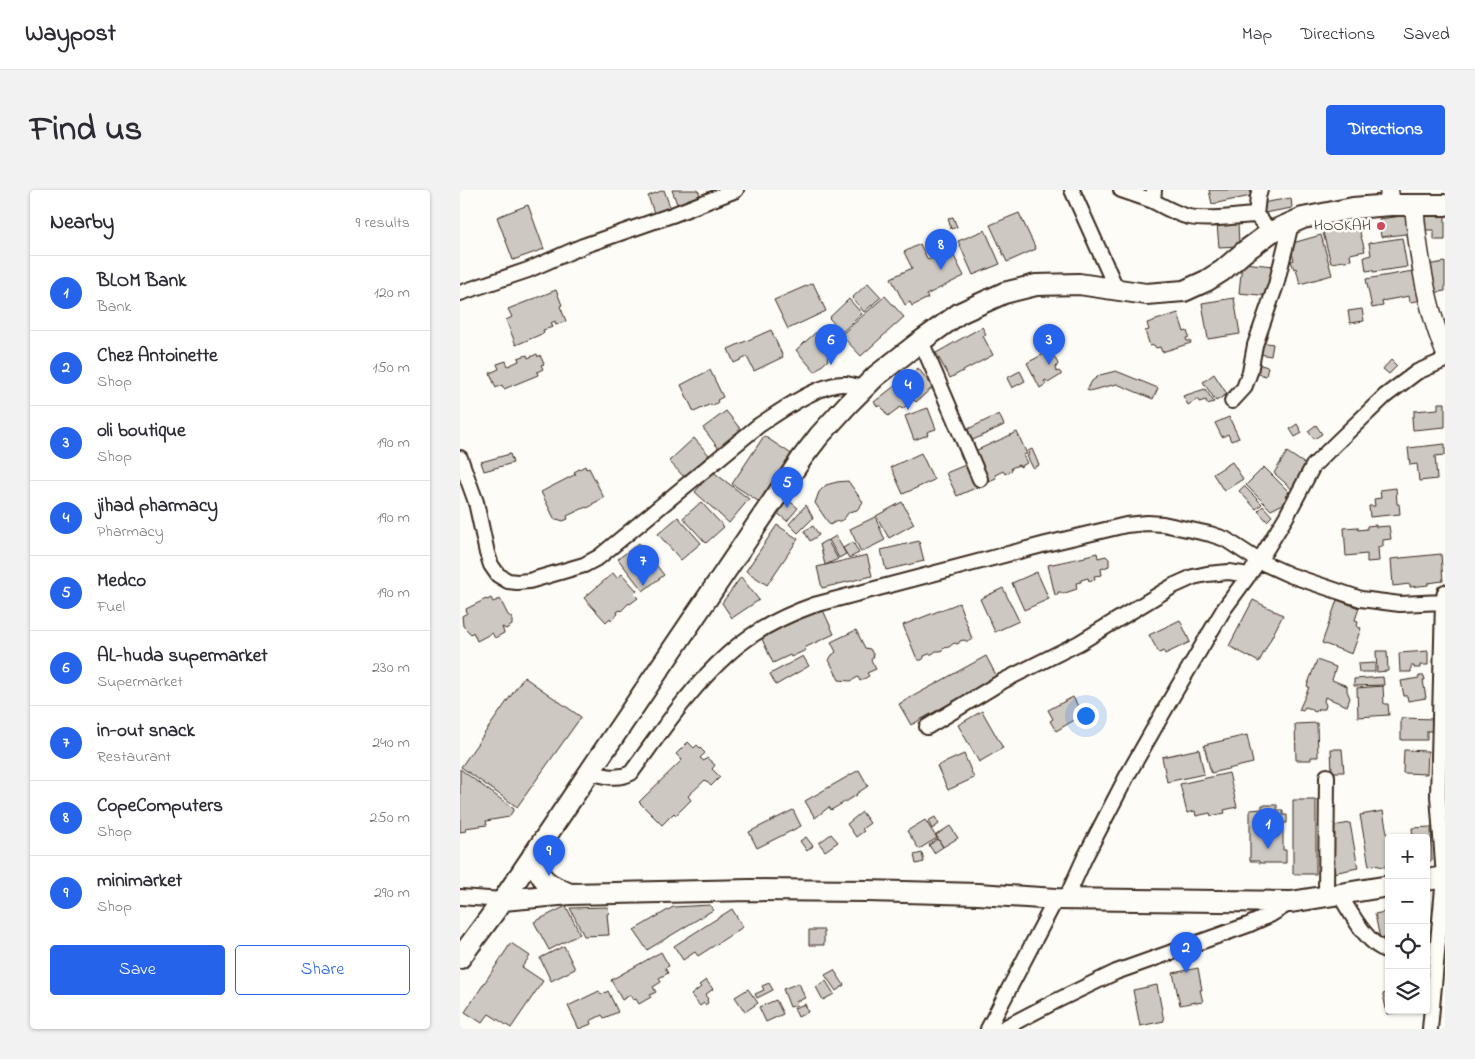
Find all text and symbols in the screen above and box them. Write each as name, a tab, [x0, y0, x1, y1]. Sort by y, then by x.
text: Waypost	[25, 17, 116, 52]
text: Map	[1242, 22, 1272, 48]
text: Directions	[1300, 22, 1375, 48]
text: Saved	[1403, 22, 1450, 48]
text: Find us	[30, 105, 142, 156]
button: Directions	[1326, 105, 1445, 155]
text: Nearby	[50, 208, 114, 238]
text: 9 results	[356, 211, 410, 235]
place label: HOOKAH	[1314, 214, 1371, 238]
marker: HOOKAH	[1375, 220, 1387, 232]
pin: 8	[925, 229, 957, 270]
text: BLOM Bank	[97, 268, 186, 295]
text: 1	[63, 281, 69, 305]
text: 120 m	[374, 281, 410, 305]
text: Bank	[97, 295, 131, 319]
pin: 6	[815, 324, 847, 365]
pin: 3	[1033, 324, 1065, 365]
text: Chez Antoinette	[97, 343, 218, 370]
text: 2	[62, 356, 70, 380]
text: 150 m	[372, 356, 410, 380]
pin: 4	[892, 369, 924, 410]
text: Shop	[97, 370, 132, 394]
text: oli boutique	[97, 418, 185, 445]
text: 3	[63, 431, 69, 455]
text: 190 m	[377, 431, 410, 455]
text: Shop	[97, 445, 132, 469]
pin: 5	[771, 467, 803, 508]
text: jihad pharmacy	[97, 493, 218, 520]
text: 4	[63, 506, 69, 530]
text: 190 m	[377, 506, 410, 530]
text: Pharmacy	[97, 520, 164, 544]
pin: 7	[627, 545, 659, 586]
text: Medco	[97, 568, 146, 595]
text: 5	[61, 581, 71, 605]
text: 190 m	[377, 581, 410, 605]
text: Fuel	[97, 595, 125, 619]
text: AL-huda supermarket	[97, 643, 268, 670]
text: 6	[62, 656, 70, 680]
text: 230 m	[372, 656, 410, 680]
text: Supermarket	[97, 670, 183, 694]
your location	[1073, 703, 1099, 729]
text: in-out snack	[97, 718, 195, 745]
text: 7	[63, 731, 69, 755]
text: 240 m	[372, 731, 410, 755]
text: Restaurant	[97, 745, 171, 769]
text: CopeComputers	[97, 793, 223, 820]
text: 8	[63, 806, 69, 830]
text: 250 m	[370, 806, 410, 830]
pin: 1	[1252, 808, 1284, 849]
text: Shop	[97, 820, 132, 844]
map controls	[1385, 834, 1430, 1014]
button: +	[1385, 834, 1430, 879]
pin: 9	[533, 835, 565, 876]
text: minimarket	[97, 868, 182, 895]
button: −	[1385, 879, 1430, 924]
text: 9	[64, 881, 68, 905]
text: 290 m	[374, 881, 410, 905]
text: Shop	[97, 895, 132, 919]
button: locate	[1385, 924, 1430, 969]
pin: 2	[1170, 932, 1202, 973]
button: Save	[50, 945, 225, 995]
button: Share	[235, 945, 410, 995]
button: layers	[1385, 969, 1430, 1014]

